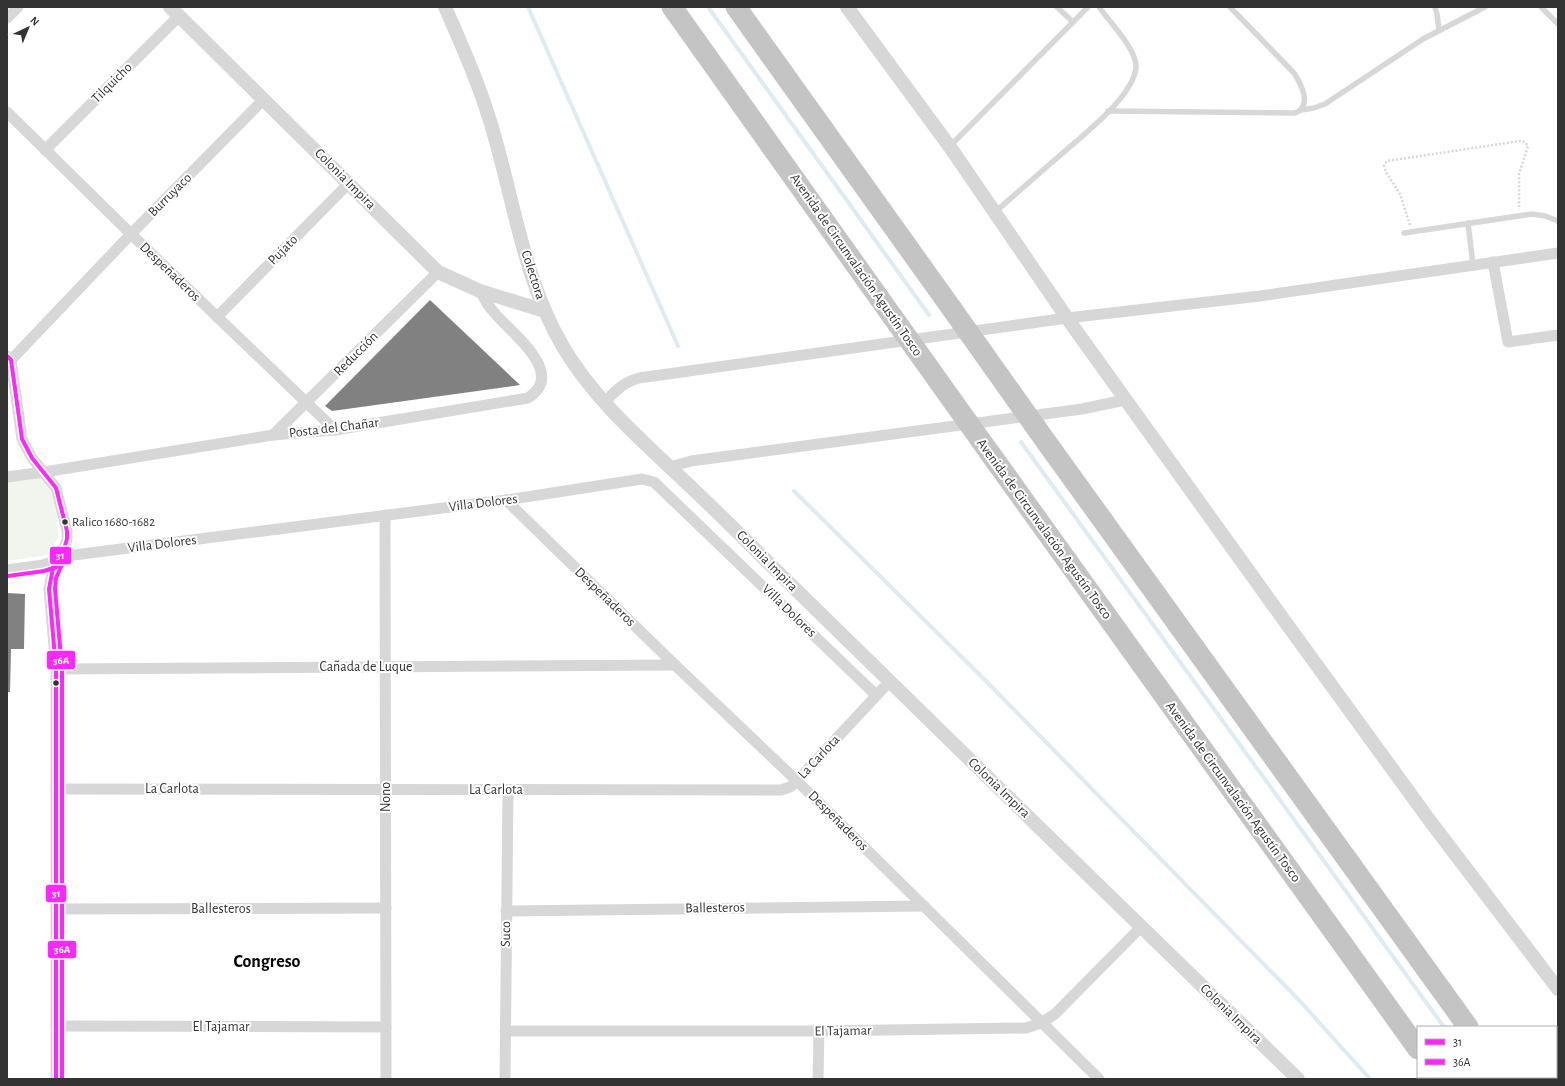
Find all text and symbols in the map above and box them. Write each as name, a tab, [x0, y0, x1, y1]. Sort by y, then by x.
north arrow	[8, 8, 48, 48]
text: N	[28, 15, 41, 28]
street label: Tilquicho	[89, 60, 135, 106]
street label: Colonia Impira	[312, 146, 378, 212]
street label: Burruyaco	[146, 171, 194, 219]
street label: Avenida de Circunvalación Agustín Tosco	[787, 171, 925, 359]
street label: Pujato	[265, 232, 301, 268]
street label: Despeñaderos	[137, 240, 203, 304]
street label: Colectora	[518, 249, 548, 302]
street label: Reducción	[331, 329, 381, 379]
street label: Posta del Chañar	[288, 415, 380, 440]
street label: Avenida de Circunvalación Agustín Tosco	[974, 436, 1114, 622]
street label: Villa Dolores	[448, 492, 518, 514]
place label: Ralico 1680-1682	[72, 516, 155, 529]
marker: Ralico 1680-1682	[60, 517, 70, 527]
street label: Colonia Impira	[734, 528, 800, 594]
street label: Villa Dolores	[127, 533, 197, 555]
line badge: 31	[49, 546, 72, 565]
text: 31	[56, 550, 64, 561]
street label: Despeñaderos	[572, 565, 638, 629]
street label: Villa Dolores	[759, 582, 819, 640]
line badge: 36A	[46, 650, 76, 670]
text: 36A	[53, 655, 70, 666]
street label: Cañada de Luque	[320, 660, 413, 674]
unlabelled marker	[51, 678, 61, 688]
street label: Avenida de Circunvalación Agustín Tosco	[1163, 699, 1303, 885]
street label: La Carlota	[795, 732, 843, 782]
street label: Colonia Impira	[965, 755, 1033, 821]
street label: La Carlota	[145, 782, 200, 796]
street label: Nono	[379, 782, 393, 812]
street label: La Carlota	[469, 783, 524, 797]
street label: Despeñaderos	[805, 788, 871, 854]
line badge: 31	[45, 884, 67, 903]
text: 31	[52, 888, 60, 899]
street label: Ballesteros	[685, 900, 745, 916]
street label: Ballesteros	[191, 902, 251, 916]
street label: Suco	[499, 921, 513, 947]
line badge: 36A	[47, 940, 77, 959]
text: 36A	[54, 944, 71, 955]
district label: Congreso	[234, 953, 301, 971]
street label: Colonia Impira	[1197, 981, 1265, 1047]
street label: El Tajamar	[193, 1020, 250, 1034]
street label: El Tajamar	[814, 1023, 872, 1038]
legend	[1417, 1026, 1557, 1078]
text: 31	[1453, 1036, 1462, 1048]
text: 36A	[1453, 1056, 1471, 1068]

